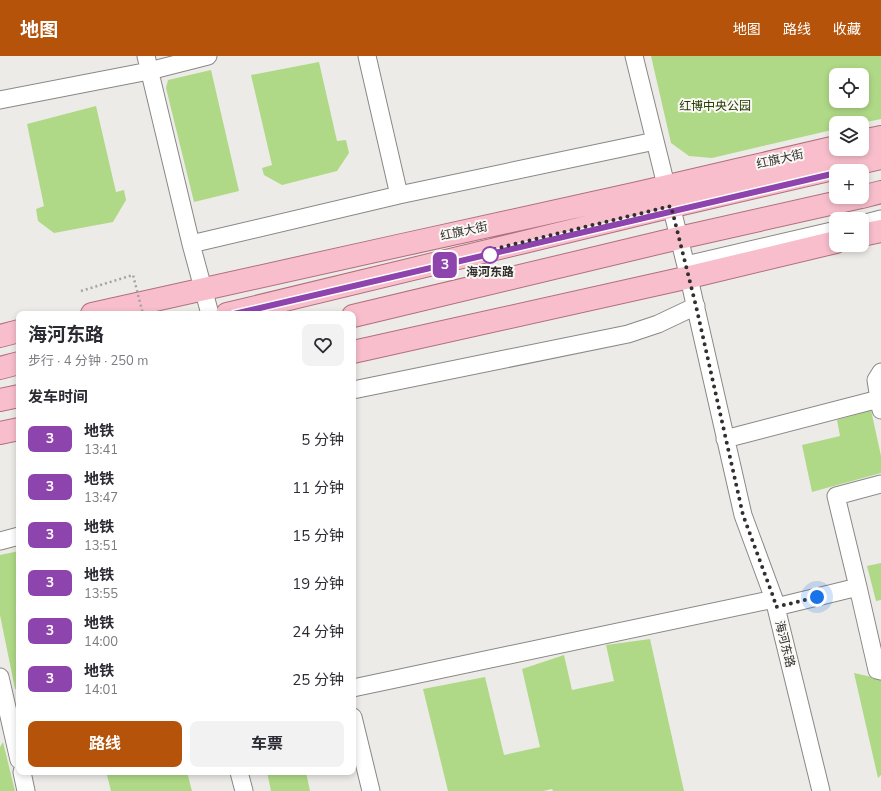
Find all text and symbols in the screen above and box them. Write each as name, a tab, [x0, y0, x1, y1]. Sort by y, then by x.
text: 地图	[20, 17, 58, 43]
text: 地图	[733, 20, 761, 39]
text: 路线	[783, 20, 811, 39]
text: 收藏	[833, 20, 861, 39]
map controls	[829, 68, 869, 252]
button: locate	[829, 68, 869, 108]
park label: 红博中央公园	[679, 98, 751, 114]
button: layers	[829, 116, 869, 156]
street label: 红旗大街	[755, 146, 805, 172]
button: +	[829, 164, 869, 204]
button: −	[829, 212, 869, 252]
street label: 红旗大街	[439, 218, 489, 244]
marker: 海河东路	[481, 246, 499, 264]
line badge: 3	[432, 252, 458, 278]
text: 3	[441, 255, 449, 274]
place label: 海河东路	[466, 264, 514, 280]
text: 海河东路	[28, 322, 104, 348]
button: heart	[302, 324, 344, 366]
text: 步行 · 4 分钟 · 250 m	[28, 352, 148, 370]
text: 发车时间	[28, 387, 88, 407]
text: 地铁	[84, 421, 114, 441]
text: 3	[46, 429, 54, 448]
text: 5 分钟	[301, 430, 344, 450]
text: 13:41	[84, 441, 118, 459]
text: 地铁	[84, 469, 114, 489]
text: 3	[46, 477, 54, 496]
text: 11 分钟	[292, 478, 344, 498]
text: 13:47	[84, 489, 118, 507]
text: 地铁	[84, 517, 114, 537]
text: 3	[46, 525, 54, 544]
text: 15 分钟	[292, 526, 344, 546]
text: 13:51	[84, 537, 118, 555]
text: 地铁	[84, 565, 114, 585]
text: 3	[46, 573, 54, 592]
text: 19 分钟	[292, 574, 344, 594]
text: 13:55	[84, 585, 118, 603]
your location	[807, 587, 827, 607]
text: 地铁	[84, 613, 114, 633]
street label: 海河东路	[771, 619, 799, 669]
text: 3	[46, 621, 54, 640]
text: 24 分钟	[292, 622, 344, 642]
text: 14:00	[84, 633, 118, 651]
text: 地铁	[84, 661, 114, 681]
text: 3	[46, 669, 54, 688]
text: 25 分钟	[292, 670, 344, 690]
text: 14:01	[84, 681, 118, 699]
button: 路线	[28, 721, 182, 767]
button: 车票	[190, 721, 344, 767]

